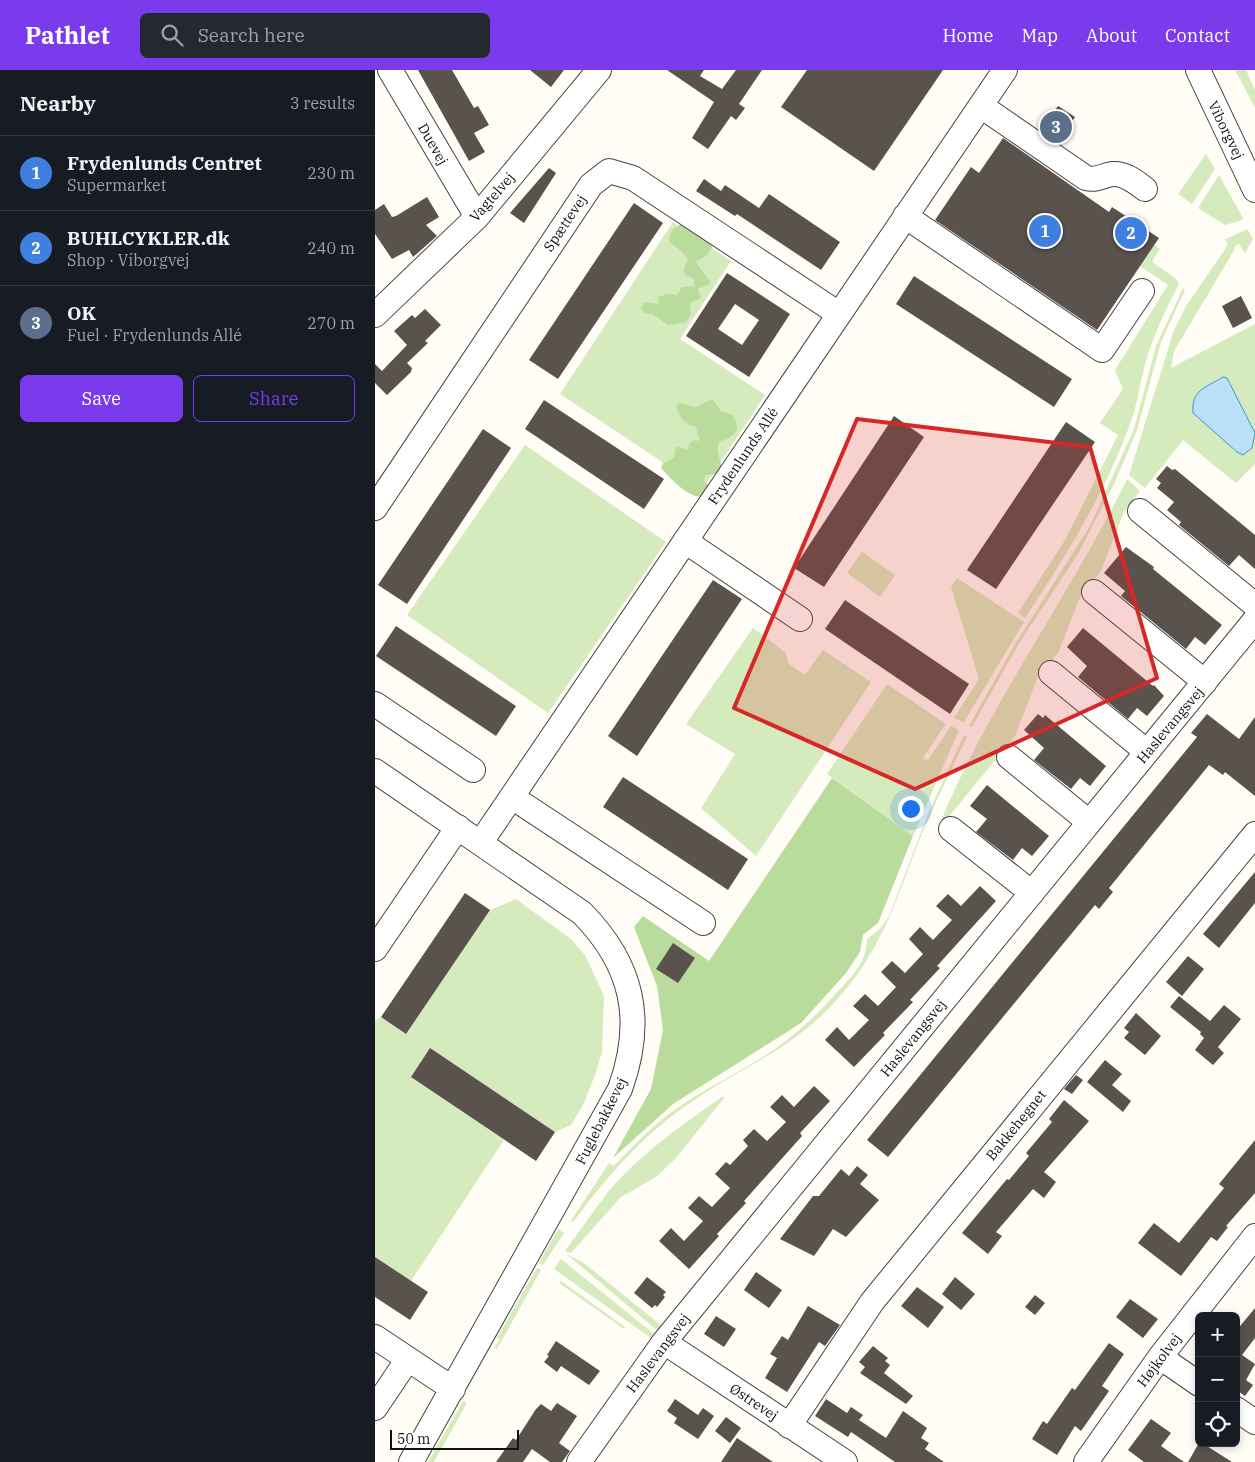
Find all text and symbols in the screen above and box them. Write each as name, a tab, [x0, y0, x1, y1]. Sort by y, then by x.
search box	[140, 13, 490, 58]
text: Pathlet	[25, 19, 110, 51]
icon: search	[158, 21, 186, 49]
text: Search here	[198, 23, 305, 47]
text: Home	[942, 24, 994, 47]
text: Map	[1022, 24, 1058, 47]
text: About	[1086, 24, 1137, 47]
text: Contact	[1165, 24, 1230, 47]
text: Nearby	[20, 89, 96, 117]
text: 3 results	[290, 93, 355, 113]
street label: Viborgvej	[1204, 98, 1248, 162]
pin: 3	[1040, 108, 1072, 146]
street label: Duevej	[414, 120, 452, 168]
text: Frydenlunds Centret	[67, 151, 262, 175]
text: 1	[31, 163, 41, 183]
text: 230 m	[307, 163, 355, 183]
street label: Vagtelvej	[466, 169, 518, 225]
text: Supermarket	[67, 175, 166, 195]
street label: Spættevej	[539, 191, 591, 255]
pin: 1	[1029, 212, 1061, 250]
pin: 2	[1115, 214, 1147, 252]
text: BUHLCYKLER.dk	[67, 226, 230, 250]
text: 2	[31, 238, 41, 258]
text: 240 m	[307, 238, 355, 258]
text: Shop · Viborgvej	[67, 250, 190, 270]
text: OK	[67, 301, 96, 325]
text: 3	[31, 313, 41, 333]
text: 270 m	[307, 313, 355, 333]
text: Fuel · Frydenlunds Allé	[67, 325, 242, 345]
button: Save	[20, 375, 183, 422]
button: Share	[193, 375, 355, 422]
street label: Frydenlunds Allé	[704, 404, 782, 508]
street label: Haslevangsvej	[1133, 683, 1207, 767]
your location	[898, 796, 924, 822]
street label: Haslevangsvej	[876, 996, 950, 1080]
street label: Fuglebakkevej	[571, 1074, 631, 1168]
street label: Bakkehegnet	[982, 1086, 1050, 1164]
street label: Haslevangsvej	[622, 1310, 694, 1396]
map controls	[1195, 1312, 1240, 1447]
button: +	[1195, 1312, 1240, 1357]
street label: Højkolvej	[1133, 1330, 1185, 1390]
button: −	[1195, 1357, 1240, 1402]
street label: Østrevej	[726, 1379, 782, 1425]
button: locate	[1195, 1402, 1240, 1447]
scale bar	[390, 1427, 519, 1450]
text: 50 m	[397, 1430, 430, 1448]

